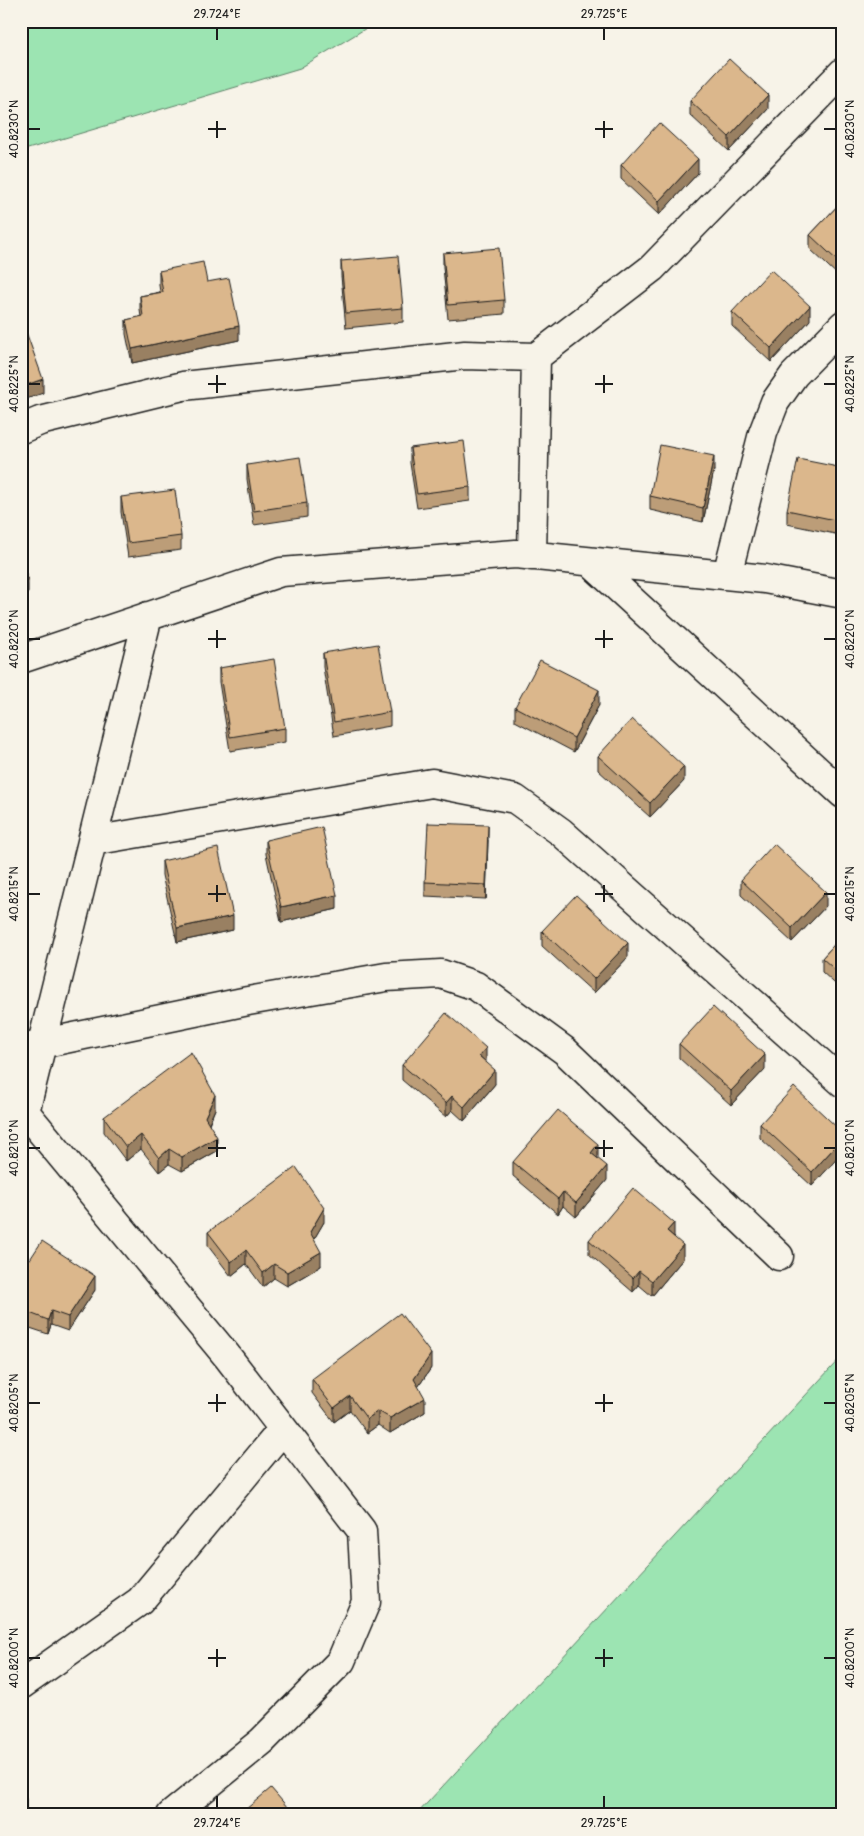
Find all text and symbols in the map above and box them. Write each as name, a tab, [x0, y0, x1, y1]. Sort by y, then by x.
text: 29.724°E	[193, 7, 241, 22]
text: 29.725°E	[581, 7, 627, 22]
text: 40.8230°N	[7, 100, 22, 158]
text: 40.8230°N	[843, 100, 858, 158]
text: 40.8225°N	[7, 355, 22, 413]
text: 40.8225°N	[843, 355, 858, 413]
text: 40.8220°N	[7, 610, 22, 668]
text: 40.8220°N	[843, 610, 858, 668]
text: 40.8215°N	[7, 866, 22, 922]
text: 40.8215°N	[843, 866, 858, 922]
text: 40.8210°N	[7, 1120, 22, 1176]
text: 40.8210°N	[843, 1120, 858, 1176]
text: 40.8205°N	[7, 1374, 22, 1432]
text: 40.8205°N	[843, 1374, 858, 1432]
text: 40.8200°N	[7, 1628, 22, 1688]
text: 40.8200°N	[843, 1628, 858, 1688]
text: 29.724°E	[193, 1816, 241, 1831]
text: 29.725°E	[581, 1816, 627, 1831]

